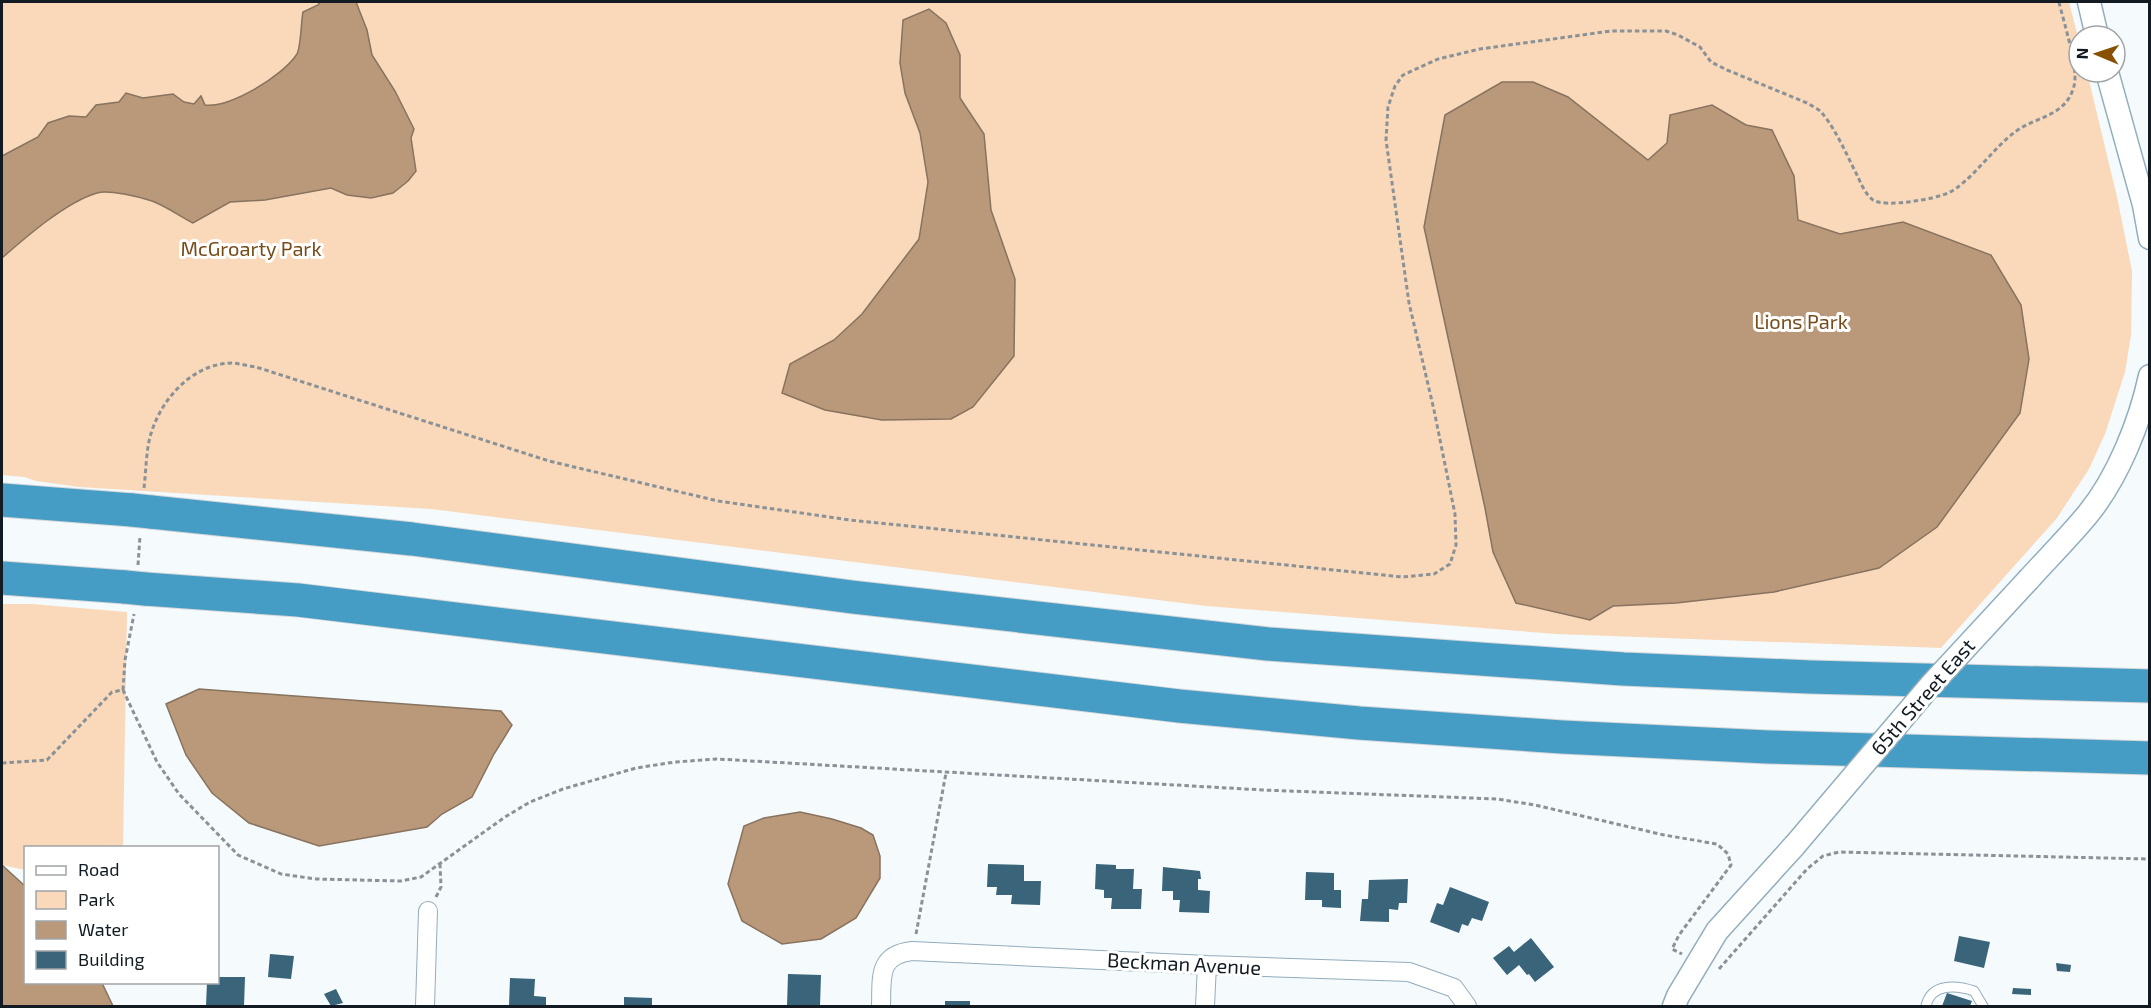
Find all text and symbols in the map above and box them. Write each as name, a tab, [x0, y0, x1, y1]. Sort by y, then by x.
north arrow	[2067, 24, 2127, 84]
text: N	[2072, 47, 2091, 60]
park label: McGroarty Park	[180, 236, 322, 260]
park label: Lions Park	[1754, 309, 1848, 333]
street label: 65th Street East	[1865, 633, 1979, 759]
legend	[24, 846, 219, 984]
text: Road	[78, 858, 119, 880]
text: Park	[78, 888, 115, 910]
text: Water	[78, 918, 128, 940]
street label: Beckman Avenue	[1106, 947, 1262, 979]
text: Building	[78, 948, 145, 970]

